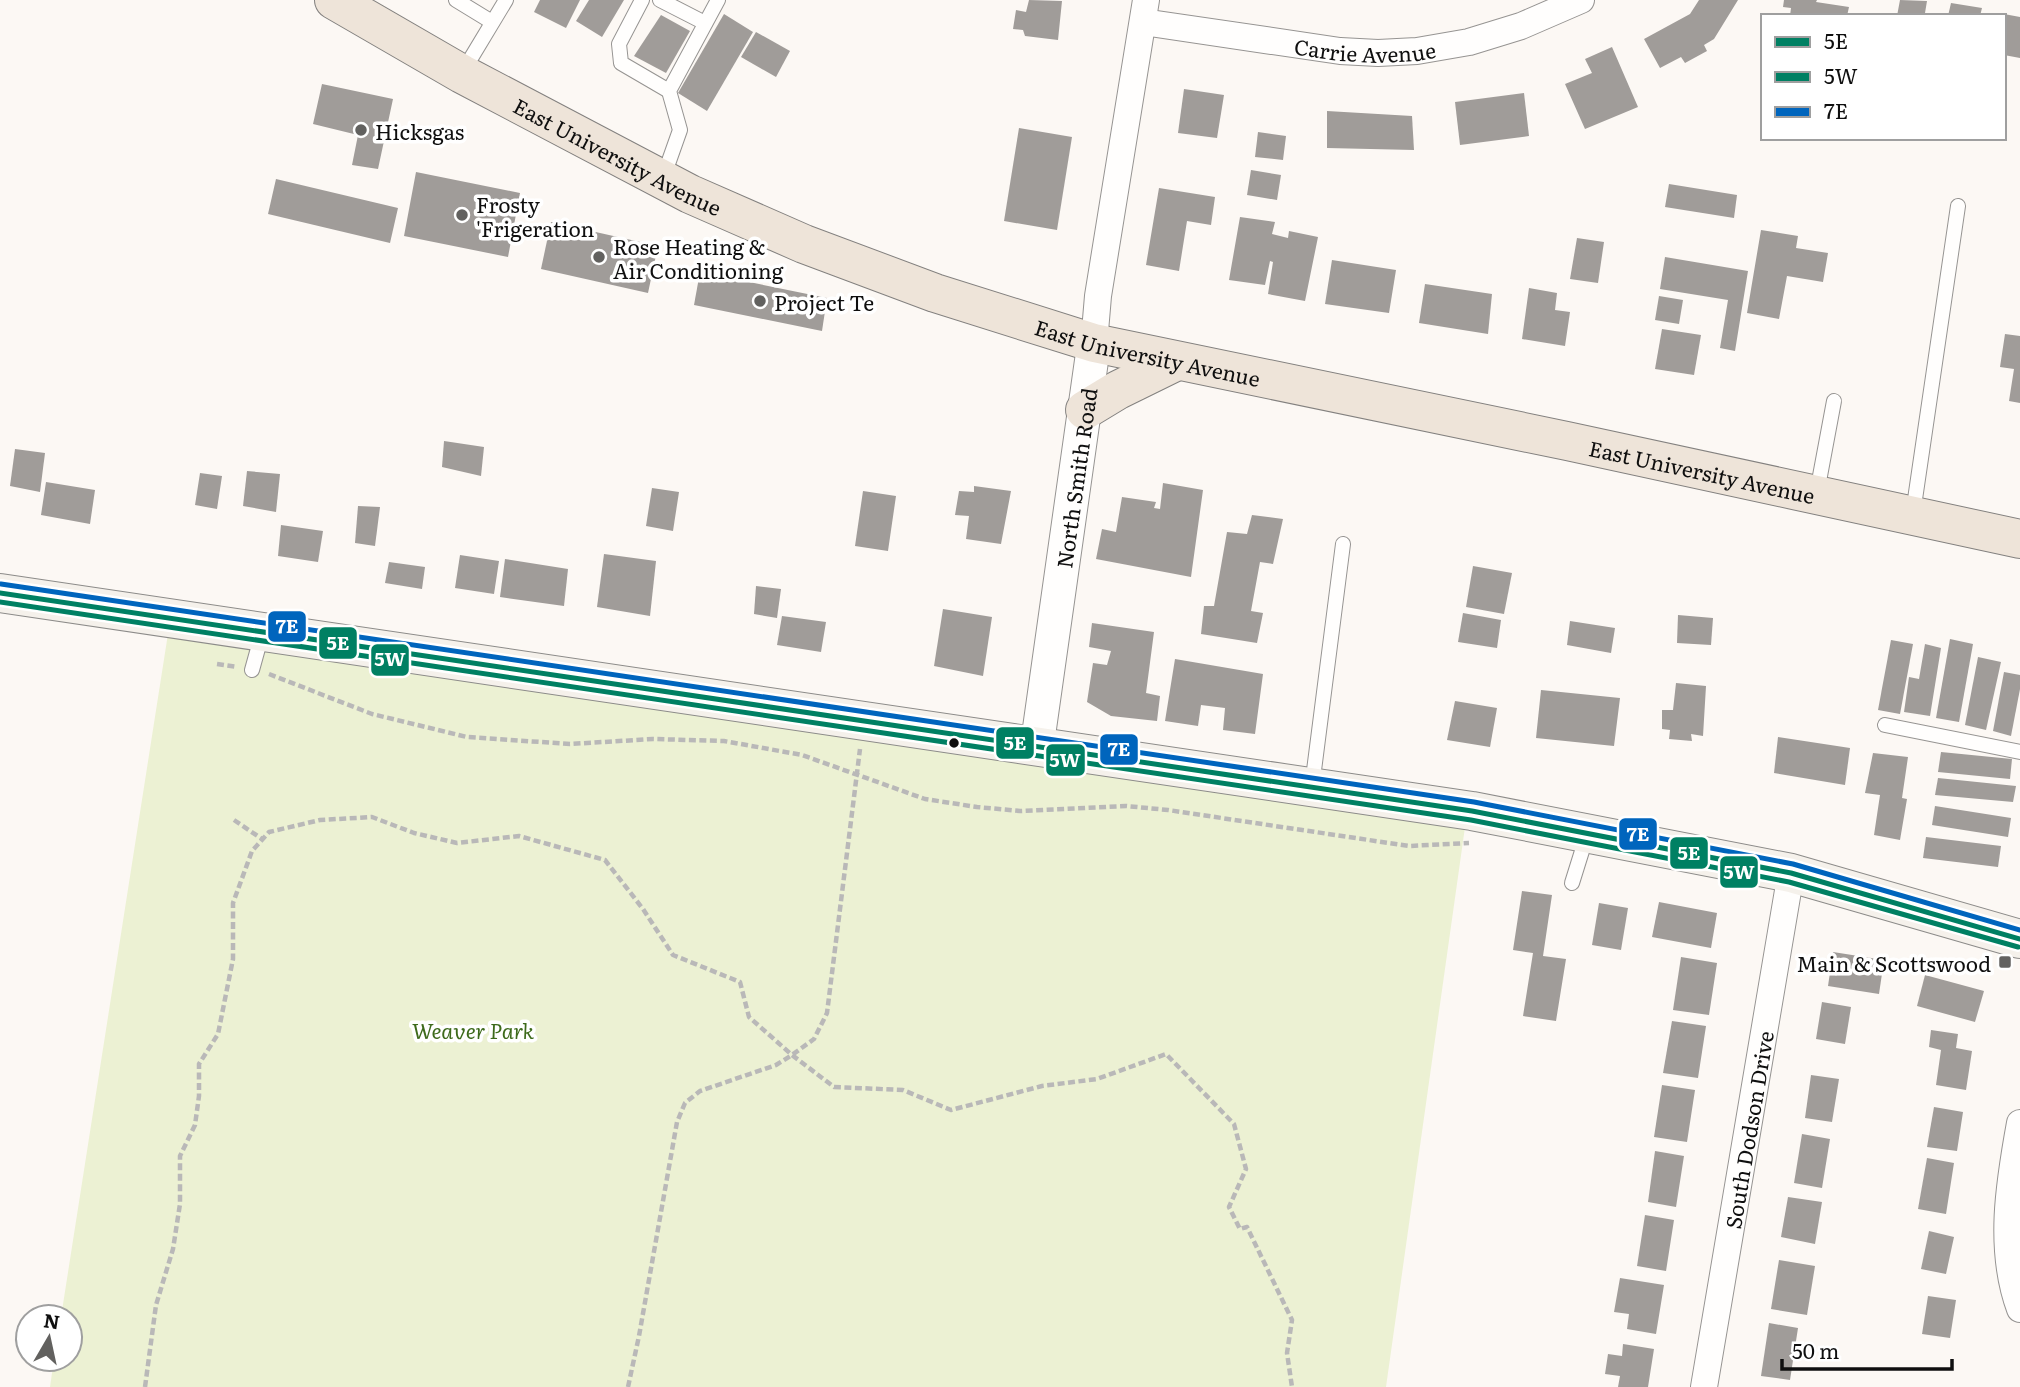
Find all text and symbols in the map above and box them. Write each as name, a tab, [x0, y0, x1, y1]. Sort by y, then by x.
legend	[1761, 14, 2006, 140]
text: 5E	[1824, 24, 1848, 55]
street label: Carrie Avenue	[1292, 29, 1438, 69]
text: 5W	[1824, 59, 1858, 90]
street label: East University Avenue	[509, 89, 727, 222]
text: 7E	[1824, 94, 1848, 125]
place label: Hicksgas	[375, 115, 464, 146]
marker: Hicksgas	[353, 122, 369, 138]
place label: Frosty 'Frigeration	[476, 188, 595, 243]
marker: Frosty 'Frigeration	[454, 207, 470, 223]
place label: Rose Heating & Air Conditioning	[613, 230, 784, 285]
marker: Rose Heating & Air Conditioning	[591, 249, 607, 265]
place label: Project Te	[774, 286, 874, 317]
marker: Project Te	[752, 293, 768, 309]
street label: East University Avenue	[1031, 310, 1263, 393]
street label: North Smith Road	[1047, 385, 1103, 570]
street label: East University Avenue	[1586, 431, 1818, 510]
line badge: 7E	[267, 610, 307, 643]
text: 7E	[276, 611, 298, 639]
line badge: 5E	[318, 626, 358, 660]
text: 5E	[327, 628, 349, 656]
line badge: 5W	[370, 643, 410, 677]
text: 5W	[374, 644, 406, 672]
line badge: 5E	[995, 726, 1035, 760]
text: 5E	[1004, 728, 1026, 756]
line badge: 7E	[1099, 733, 1139, 766]
text: 7E	[1108, 734, 1130, 762]
unlabelled marker	[947, 736, 961, 750]
line badge: 5W	[1045, 743, 1086, 777]
text: 5W	[1049, 745, 1081, 773]
line badge: 7E	[1618, 817, 1658, 851]
text: 7E	[1627, 819, 1649, 847]
line badge: 5E	[1669, 836, 1709, 870]
text: 5E	[1678, 838, 1700, 866]
line badge: 5W	[1719, 855, 1759, 889]
text: 5W	[1723, 857, 1755, 885]
place label: Main & Scottswood	[1797, 947, 1991, 978]
marker: Main & Scottswood	[1997, 954, 2013, 970]
park label: Weaver Park	[412, 1014, 535, 1045]
street label: South Dodson Drive	[1716, 1028, 1780, 1231]
north arrow	[14, 1303, 84, 1373]
text: N	[42, 1305, 62, 1335]
scale bar	[1782, 1328, 1952, 1372]
text: 50 m	[1792, 1334, 1839, 1365]

